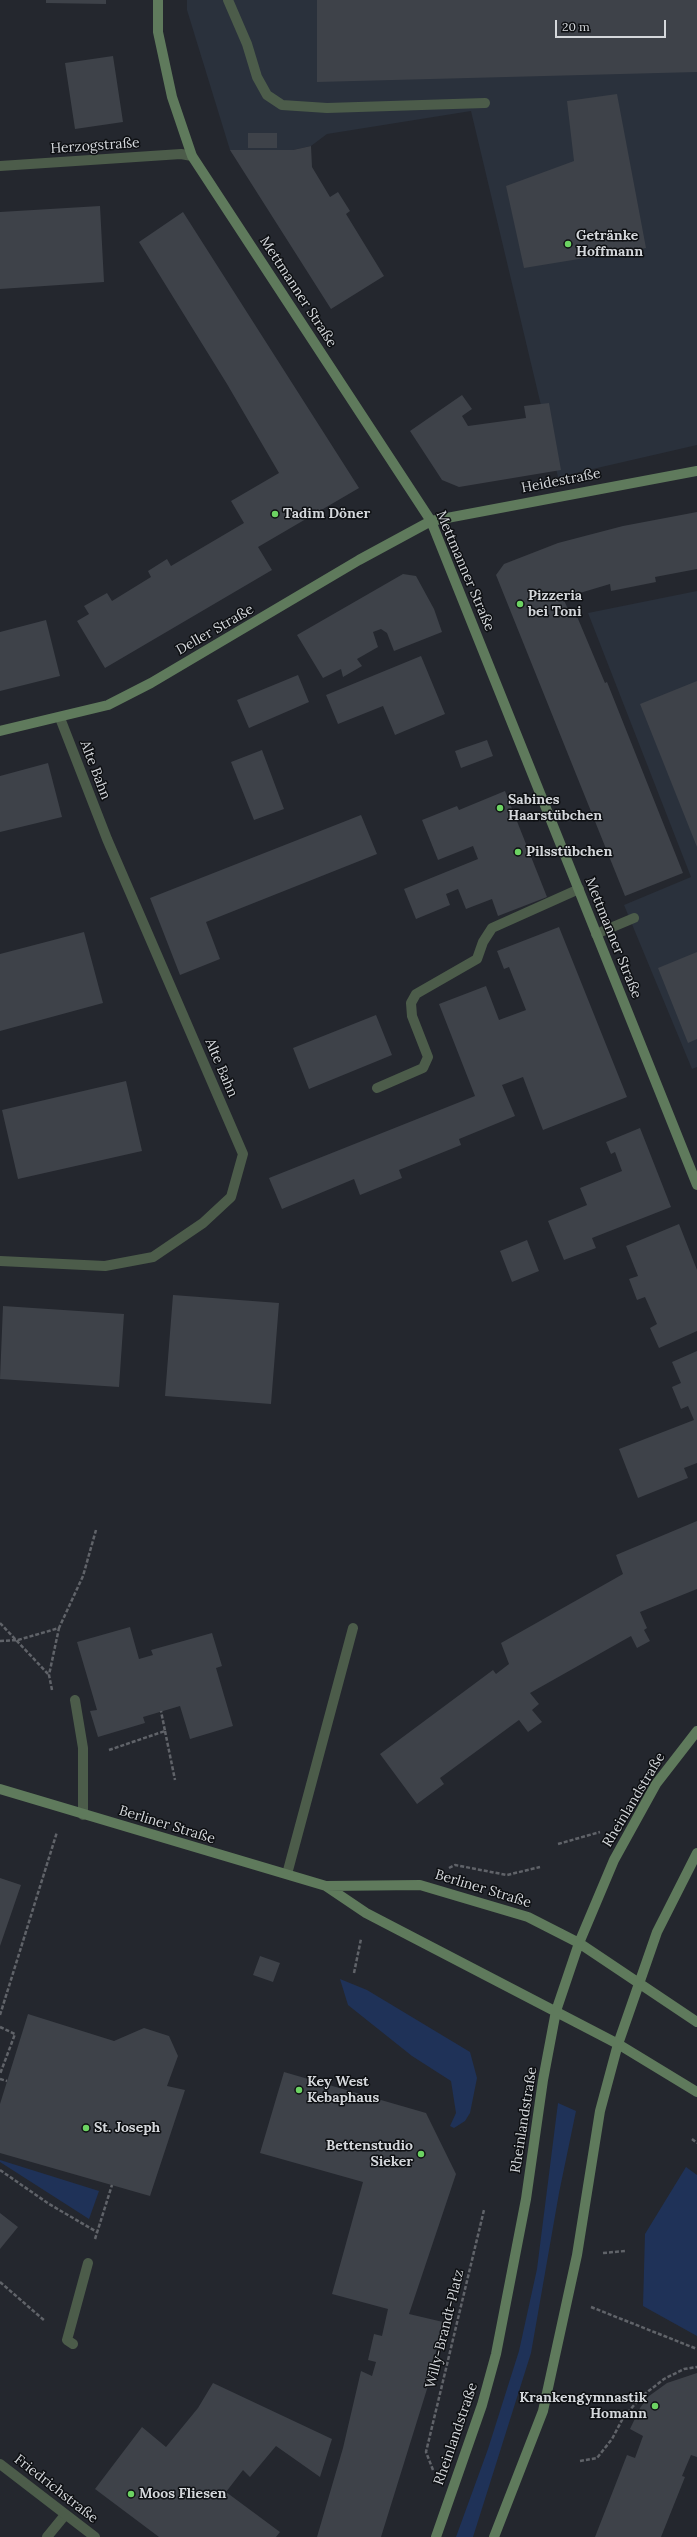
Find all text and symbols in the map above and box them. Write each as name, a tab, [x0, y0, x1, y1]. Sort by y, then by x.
scale bar	[557, 12, 668, 38]
text: 20 m	[562, 19, 590, 34]
street label: Herzogstraße	[50, 135, 140, 157]
place label: Getränke Hoffmann	[576, 228, 643, 260]
street label: Mettmanner Straße	[256, 233, 340, 351]
marker: Getränke Hoffmann	[563, 239, 573, 249]
street label: Heidestraße	[520, 465, 602, 497]
place label: Tadim Döner	[283, 506, 370, 522]
street label: Mettmanner Straße	[432, 508, 498, 634]
marker: Tadim Döner	[270, 509, 280, 519]
place label: Pizzeria bei Toni	[528, 588, 582, 620]
marker: Pizzeria bei Toni	[515, 599, 525, 609]
street label: Deller Straße	[173, 601, 257, 659]
street label: Alte Bahn	[76, 738, 114, 802]
place label: Sabines Haarstübchen	[508, 792, 602, 824]
marker: Sabines Haarstübchen	[495, 803, 505, 813]
place label: Pilsstübchen	[526, 844, 612, 860]
marker: Pilsstübchen	[513, 847, 523, 857]
street label: Mettmanner Straße	[581, 875, 645, 1001]
street label: Alte Bahn	[201, 1036, 241, 1100]
street label: Rheinlandstraße	[599, 1750, 669, 1850]
street label: Berliner Straße	[117, 1802, 217, 1848]
street label: Berliner Straße	[433, 1866, 533, 1912]
street label: Rheinlandstraße	[507, 2066, 541, 2174]
place label: Key West Kebaphaus	[307, 2074, 379, 2106]
marker: Key West Kebaphaus	[294, 2085, 304, 2095]
place label: St. Joseph	[94, 2120, 160, 2136]
marker: St. Joseph	[81, 2123, 91, 2133]
place label: Bettenstudio Sieker	[326, 2138, 413, 2170]
marker: Bettenstudio Sieker	[416, 2149, 426, 2159]
street label: Willy-Brandt-Platz	[422, 2268, 468, 2390]
street label: Rheinlandstraße	[431, 2381, 481, 2487]
place label: Krankengymnastik Homann	[519, 2390, 647, 2422]
marker: Krankengymnastik Homann	[650, 2401, 660, 2411]
street label: Friedrichstraße	[11, 2451, 101, 2527]
place label: Moos Fliesen	[139, 2486, 226, 2502]
marker: Moos Fliesen	[126, 2489, 136, 2499]

